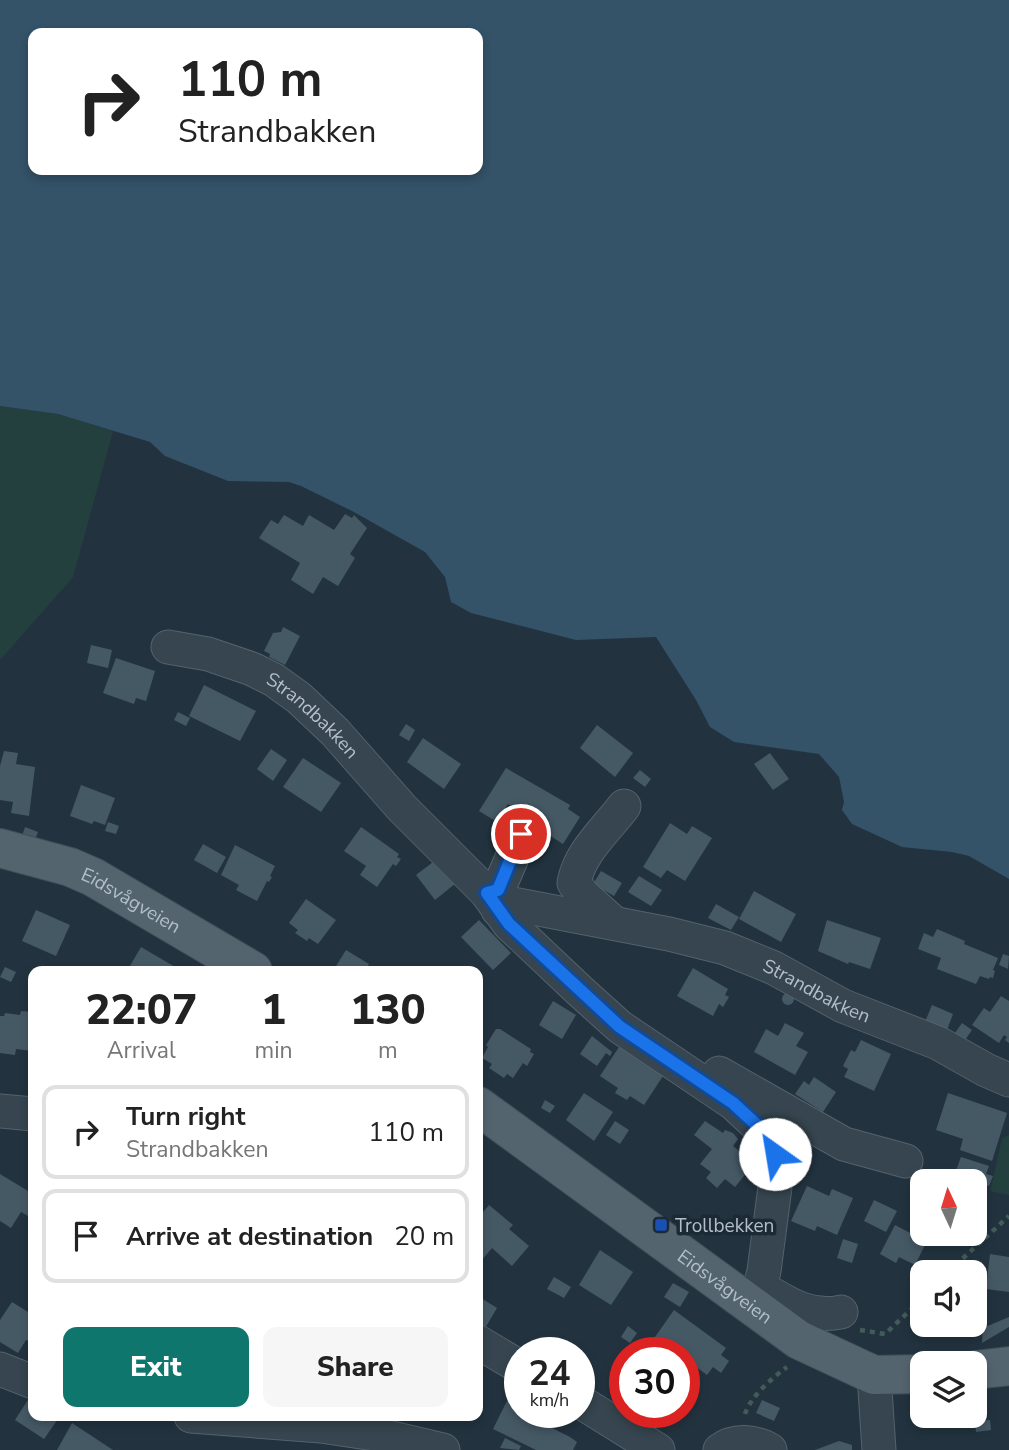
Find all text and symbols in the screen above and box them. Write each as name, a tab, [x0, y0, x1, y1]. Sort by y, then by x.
text: 110 m	[178, 46, 322, 113]
icon: right	[63, 56, 154, 147]
text: Strandbakken	[178, 110, 376, 153]
street label: Strandbakken	[262, 666, 364, 764]
pin	[491, 804, 551, 864]
icon: arrive	[502, 815, 540, 853]
street label: Eidsvågveien	[77, 861, 185, 940]
street label: Strandbakken	[759, 953, 874, 1029]
text: 22:07	[85, 982, 197, 1039]
text: 1	[261, 982, 286, 1039]
text: 130	[350, 982, 426, 1039]
text: Arrival	[107, 1035, 176, 1066]
text: min	[255, 1035, 293, 1066]
text: m	[378, 1035, 398, 1066]
text: Turn right	[126, 1099, 245, 1134]
icon: right	[67, 1113, 105, 1151]
text: 110 m	[368, 1115, 444, 1150]
position arrow	[738, 1117, 812, 1191]
text: Strandbakken	[126, 1134, 269, 1165]
north arrow	[910, 1169, 987, 1246]
map controls	[910, 1169, 987, 1428]
place label: Trollbekken	[675, 1213, 774, 1239]
icon: arrive	[67, 1217, 105, 1255]
marker: Trollbekken	[653, 1217, 669, 1233]
text: Arrive at destination	[126, 1219, 373, 1254]
text: 20 m	[394, 1219, 454, 1254]
street label: Eidsvågveien	[672, 1244, 777, 1330]
button: sound	[910, 1260, 987, 1337]
button: Exit	[63, 1327, 249, 1407]
button: Share	[263, 1327, 448, 1407]
speed limit sign: 30	[609, 1337, 700, 1428]
text: 24	[528, 1350, 571, 1397]
button: layers	[910, 1351, 987, 1428]
text: km/h	[530, 1388, 569, 1412]

